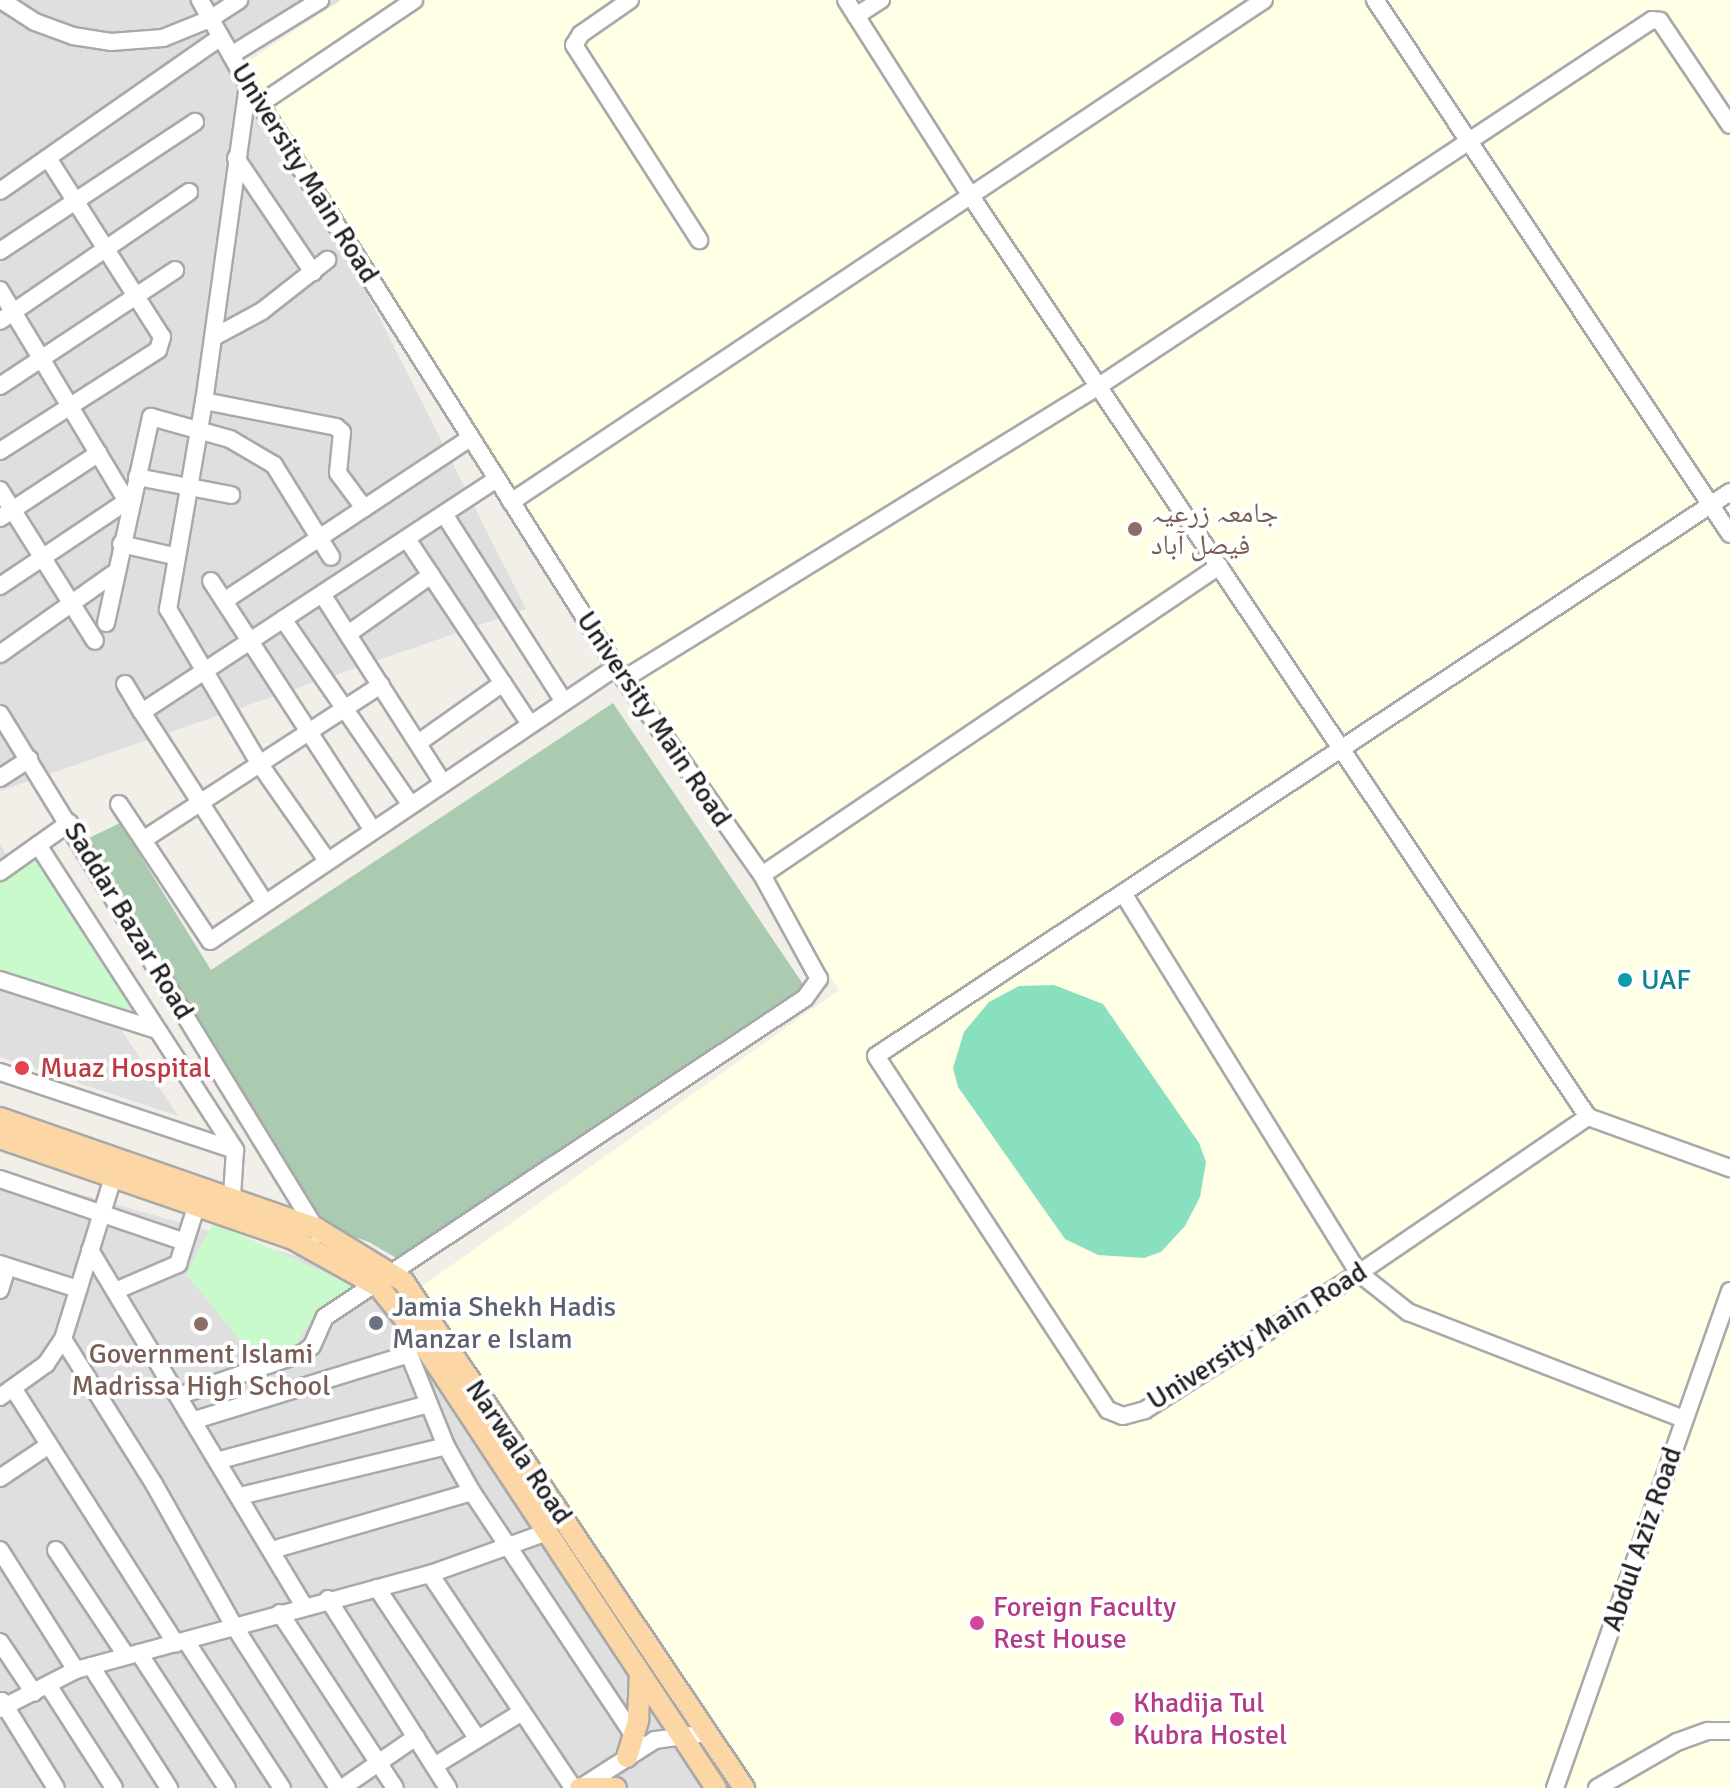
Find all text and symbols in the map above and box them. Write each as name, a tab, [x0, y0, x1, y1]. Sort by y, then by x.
street label: University Main Road	[224, 57, 386, 289]
place label: جامعہ زرعیہ فیصل آباد	[1151, 496, 1278, 562]
marker: جامعہ زرعیہ فیصل آباد	[1126, 520, 1144, 538]
street label: University Main Road	[569, 605, 739, 833]
street label: Saddar Bazar Road	[57, 816, 201, 1026]
place label: UAF	[1641, 963, 1691, 997]
marker: UAF	[1616, 971, 1634, 989]
place label: Muaz Hospital	[40, 1051, 211, 1085]
marker: Muaz Hospital	[11, 1057, 33, 1079]
street label: University Main Road	[1141, 1255, 1373, 1417]
place label: Jamia Shekh Hadis Manzar e Islam	[392, 1290, 616, 1356]
marker: Jamia Shekh Hadis Manzar e Islam	[367, 1314, 385, 1332]
marker: Government Islami Madrissa High School	[192, 1315, 210, 1333]
place label: Government Islami Madrissa High School	[72, 1337, 330, 1403]
street label: Narwala Road	[458, 1373, 580, 1531]
street label: Abdul Aziz Road	[1595, 1443, 1689, 1635]
place label: Foreign Faculty Rest House	[993, 1590, 1176, 1656]
marker: Foreign Faculty Rest House	[968, 1614, 986, 1632]
place label: Khadija Tul Kubra Hostel	[1133, 1686, 1287, 1752]
marker: Khadija Tul Kubra Hostel	[1108, 1710, 1126, 1728]

